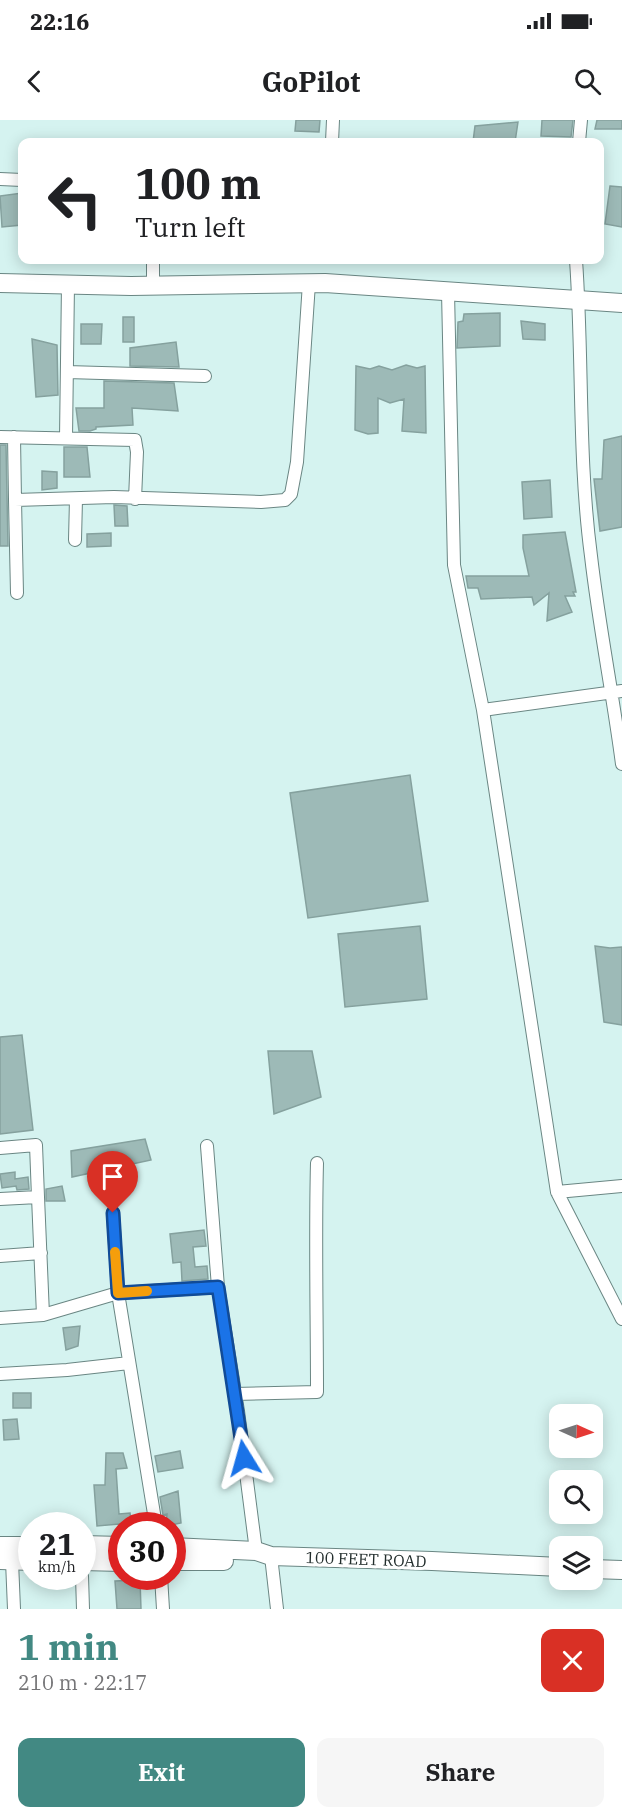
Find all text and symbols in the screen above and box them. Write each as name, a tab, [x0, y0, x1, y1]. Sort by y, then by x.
text: 22:16	[30, 7, 89, 36]
text: GoPilot	[262, 64, 360, 99]
icon: back	[18, 65, 51, 98]
icon: search	[571, 65, 604, 98]
text: 100 m	[135, 156, 261, 211]
icon: left	[36, 162, 114, 240]
text: Turn left	[135, 209, 246, 244]
pin	[87, 1151, 138, 1213]
icon: arrive	[96, 1160, 129, 1193]
north arrow	[549, 1404, 603, 1458]
map controls	[549, 1404, 603, 1590]
position arrow	[212, 1426, 276, 1490]
button: search	[549, 1470, 603, 1524]
speed limit sign: 30	[108, 1512, 186, 1590]
text: 21	[39, 1524, 75, 1563]
button: layers	[549, 1536, 603, 1590]
street label: 100 FEET ROAD	[305, 1547, 427, 1571]
text: km/h	[38, 1557, 76, 1576]
text: 1 min	[18, 1623, 119, 1670]
button: close	[541, 1629, 604, 1692]
text: 210 m · 22:17	[18, 1669, 147, 1696]
button: Exit	[18, 1738, 305, 1807]
button: Share	[317, 1738, 604, 1807]

